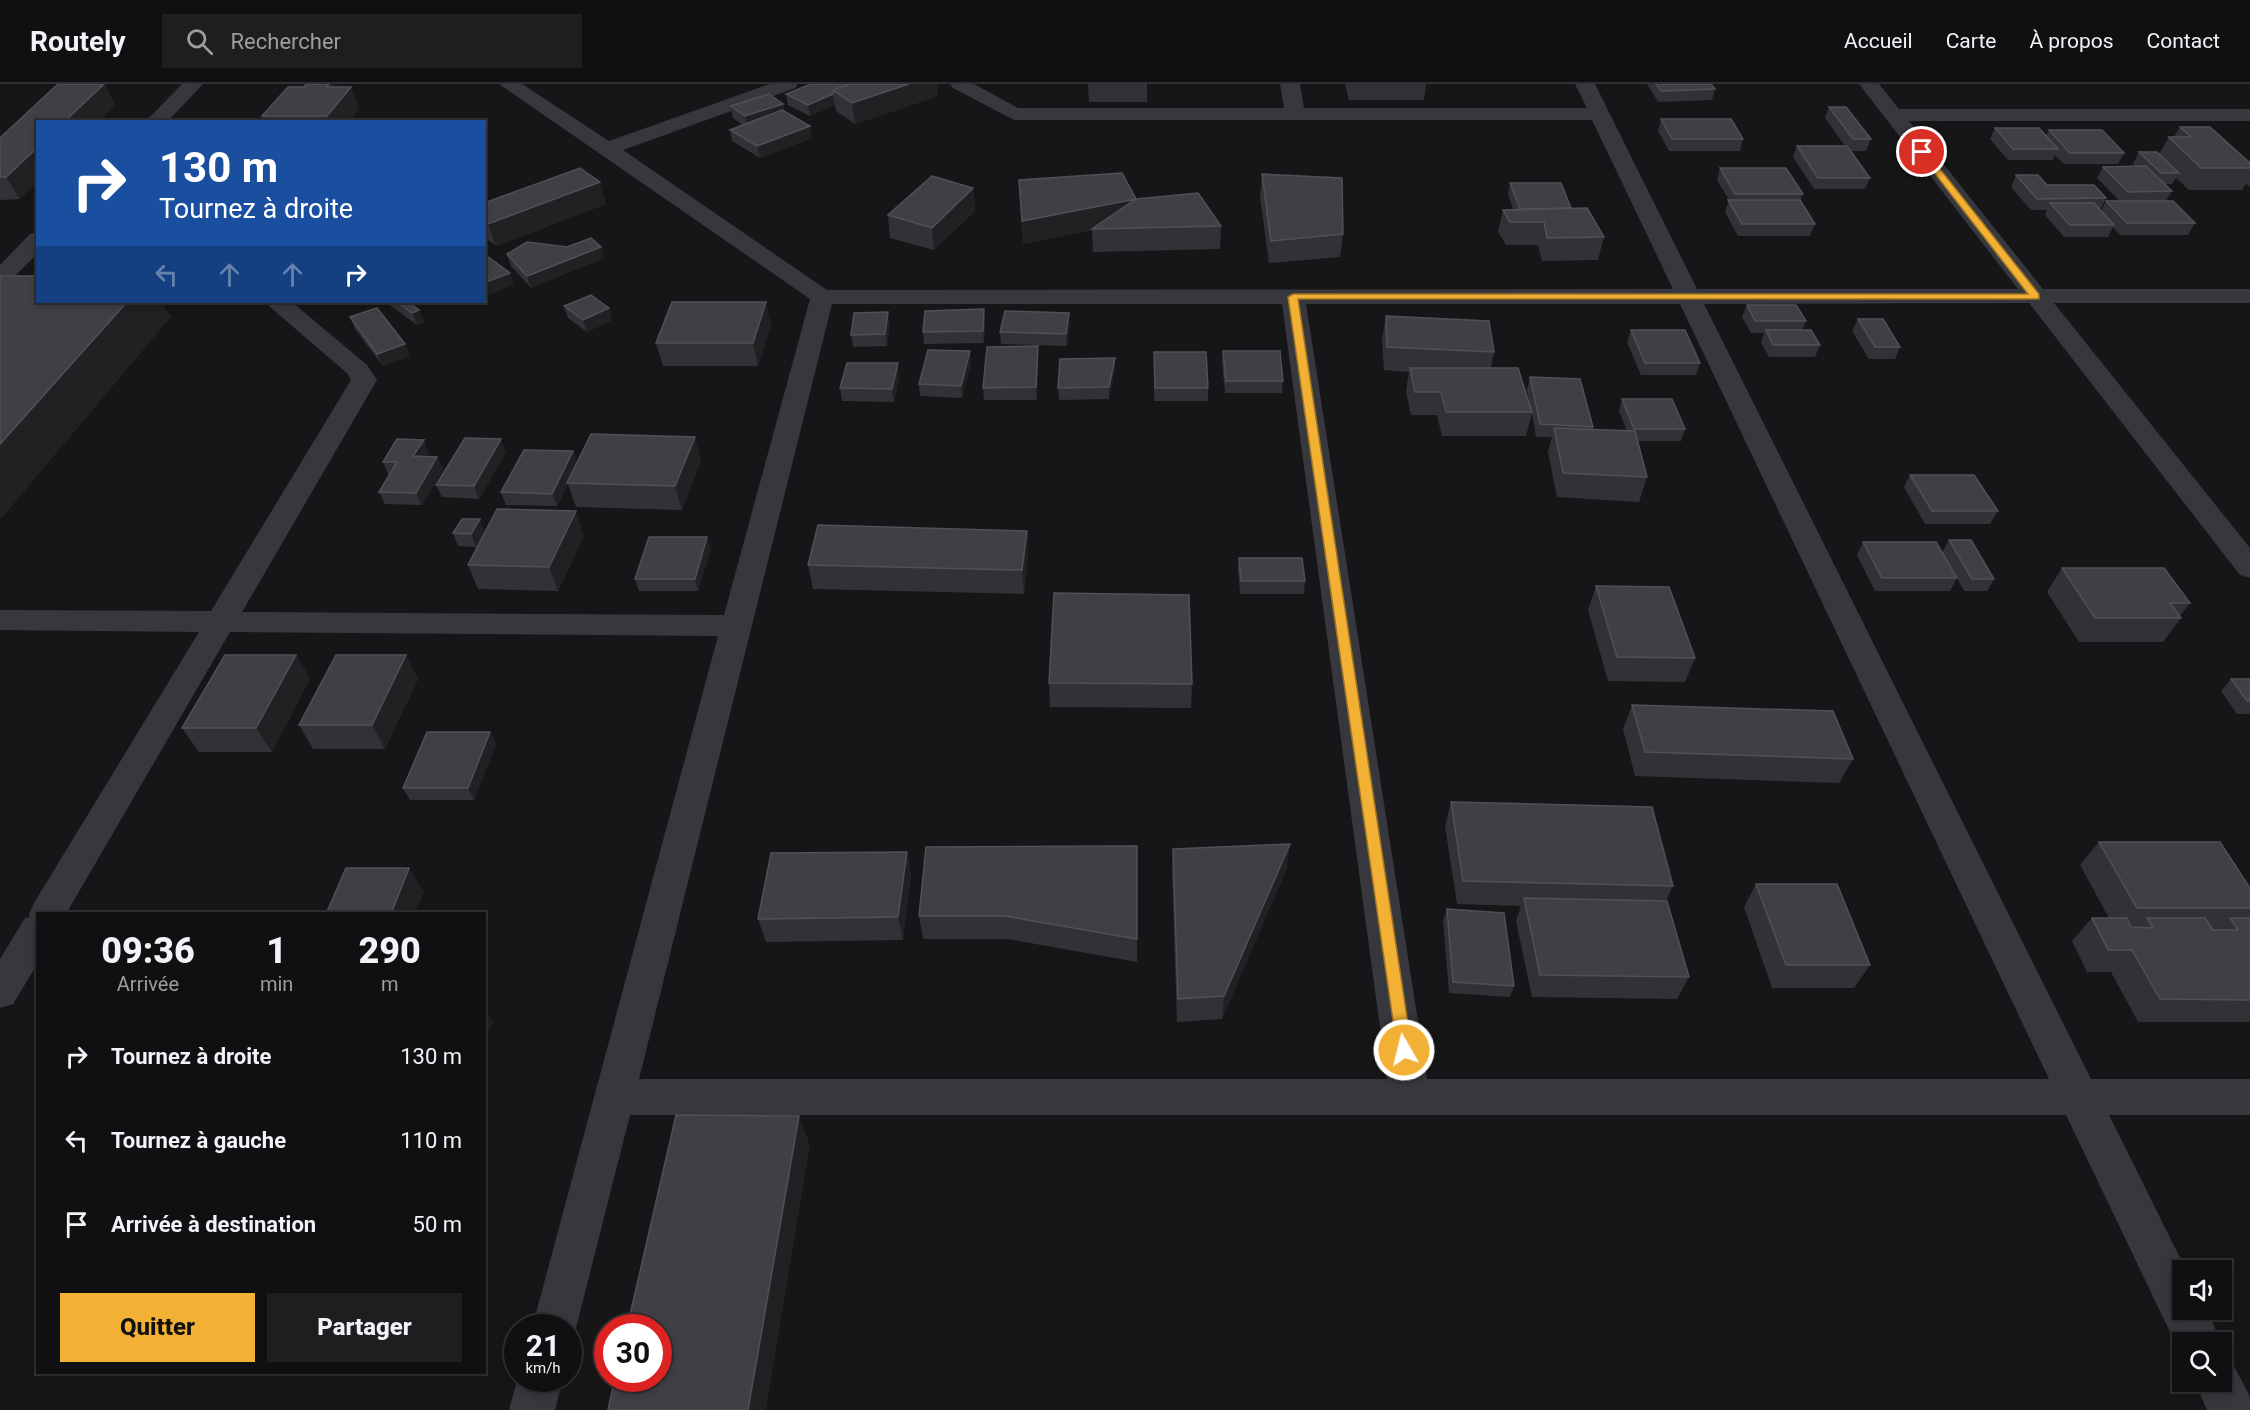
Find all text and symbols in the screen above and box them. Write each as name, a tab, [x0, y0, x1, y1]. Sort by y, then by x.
search box	[162, 14, 582, 68]
text: Routely	[30, 25, 126, 58]
icon: search	[183, 25, 216, 58]
text: Rechercher	[231, 29, 341, 54]
text: Accueil	[1844, 29, 1913, 53]
text: Carte	[1946, 29, 1996, 53]
text: À propos	[2029, 29, 2114, 53]
text: Contact	[2147, 29, 2220, 53]
pin	[1896, 126, 1947, 177]
icon: arrive	[1905, 135, 1938, 168]
text: 130 m	[159, 143, 278, 192]
icon: right	[60, 144, 138, 222]
text: Tournez à droite	[159, 193, 353, 225]
icon: left	[150, 258, 183, 291]
icon: ahead	[213, 258, 246, 291]
icon: ahead	[276, 258, 309, 291]
icon: right	[339, 258, 372, 291]
text: 09:36	[101, 930, 195, 972]
text: 1	[266, 930, 287, 972]
text: 290	[359, 930, 421, 972]
text: Arrivée	[117, 972, 179, 996]
text: min	[260, 972, 293, 996]
text: m	[381, 972, 398, 996]
position arrow	[1372, 1018, 1436, 1082]
icon: right	[60, 1040, 93, 1073]
text: Tournez à droite	[111, 1044, 271, 1069]
text: 130 m	[400, 1044, 462, 1069]
icon: left	[60, 1124, 93, 1157]
text: Tournez à gauche	[111, 1128, 286, 1153]
text: 110 m	[400, 1128, 462, 1153]
icon: arrive	[60, 1208, 93, 1241]
text: Arrivée à destination	[111, 1212, 316, 1237]
text: 50 m	[413, 1212, 462, 1237]
map controls	[2172, 1260, 2232, 1392]
button: sound	[2172, 1260, 2232, 1320]
button: Quitter	[60, 1293, 255, 1362]
button: Partager	[267, 1293, 462, 1362]
speed limit sign: 30	[594, 1314, 672, 1392]
text: 21	[526, 1328, 560, 1363]
button: search	[2172, 1332, 2232, 1392]
text: km/h	[525, 1359, 561, 1377]

